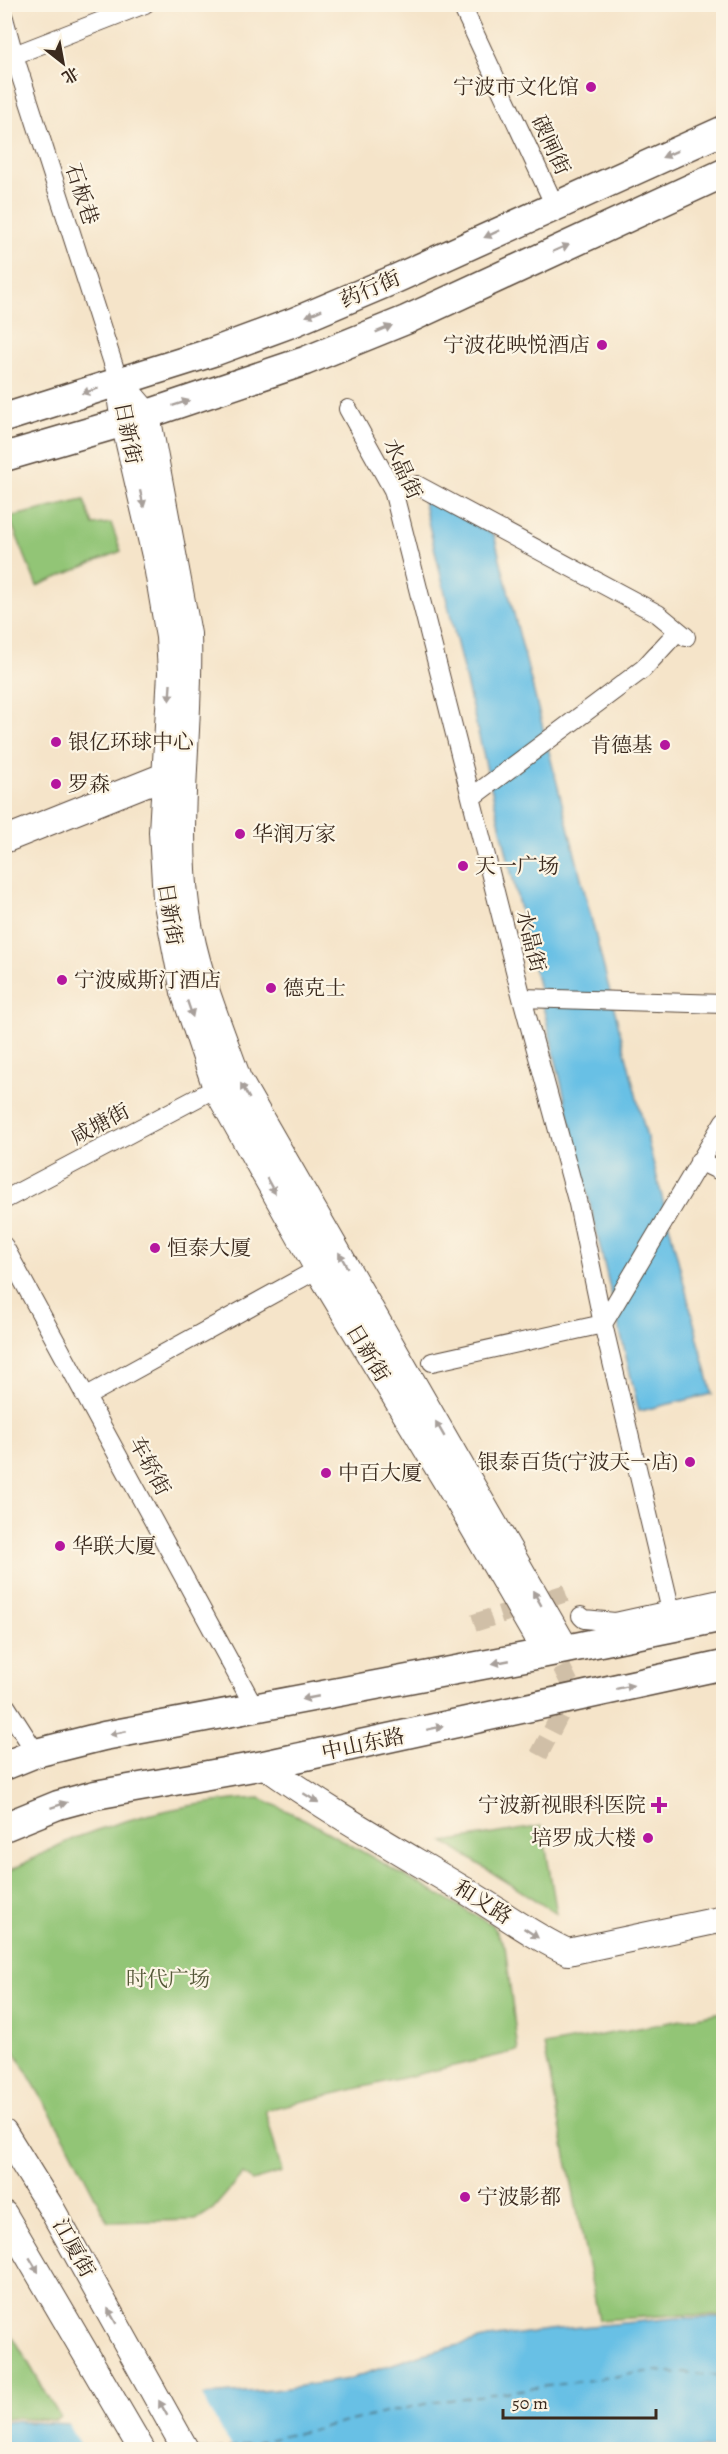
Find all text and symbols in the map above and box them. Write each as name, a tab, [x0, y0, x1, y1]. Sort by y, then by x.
north arrow	[33, 33, 93, 93]
text: 北	[58, 61, 83, 89]
place label: 宁波市文化馆	[453, 73, 579, 101]
marker: 宁波市文化馆	[584, 80, 598, 94]
street label: 碶闸街	[525, 111, 577, 179]
one-way arrow	[661, 150, 679, 159]
street label: 石板巷	[59, 160, 105, 228]
one-way arrow	[483, 229, 501, 239]
one-way arrow	[552, 243, 569, 252]
street label: 药行街	[336, 264, 404, 314]
one-way arrow	[305, 309, 323, 318]
one-way arrow	[375, 324, 393, 334]
place label: 宁波花映悦酒店	[443, 331, 590, 359]
marker: 宁波花映悦酒店	[595, 338, 609, 352]
one-way arrow	[81, 387, 99, 396]
one-way arrow	[172, 398, 190, 408]
street label: 日新街	[108, 399, 148, 467]
street label: 水晶街	[377, 435, 429, 503]
one-way arrow	[138, 490, 148, 509]
one-way arrow	[165, 682, 175, 701]
place label: 银亿环球中心	[68, 728, 194, 756]
place label: 肯德基	[590, 731, 653, 759]
marker: 银亿环球中心	[49, 735, 63, 749]
marker: 肯德基	[658, 738, 672, 752]
place label: 罗森	[68, 770, 110, 798]
marker: 罗森	[49, 777, 63, 791]
place label: 华润万家	[252, 820, 336, 848]
marker: 华润万家	[233, 827, 247, 841]
place label: 天一广场	[475, 852, 559, 880]
marker: 天一广场	[456, 859, 470, 873]
street label: 日新街	[151, 881, 189, 947]
street label: 水晶街	[510, 907, 552, 975]
place label: 宁波威斯汀酒店	[74, 966, 221, 994]
marker: 宁波威斯汀酒店	[55, 973, 69, 987]
place label: 德克士	[283, 974, 346, 1002]
marker: 德克士	[264, 981, 278, 995]
one-way arrow	[186, 1000, 196, 1018]
one-way arrow	[240, 1083, 251, 1099]
street label: 咸塘街	[66, 1097, 134, 1151]
one-way arrow	[266, 1178, 276, 1195]
place label: 恒泰大厦	[167, 1234, 251, 1262]
marker: 恒泰大厦	[148, 1241, 162, 1255]
one-way arrow	[337, 1252, 348, 1268]
street label: 日新街	[340, 1319, 396, 1387]
one-way arrow	[435, 1420, 445, 1437]
street label: 车轿街	[123, 1432, 177, 1500]
place label: 银泰百货(宁波天一店)	[477, 1448, 678, 1476]
marker: 银泰百货(宁波天一店)	[683, 1455, 697, 1469]
place label: 中百大厦	[338, 1459, 422, 1487]
marker: 中百大厦	[319, 1466, 333, 1480]
place label: 华联大厦	[72, 1532, 156, 1560]
marker: 华联大厦	[53, 1539, 67, 1553]
one-way arrow	[532, 1589, 542, 1606]
one-way arrow	[492, 1657, 511, 1666]
one-way arrow	[616, 1681, 635, 1691]
one-way arrow	[300, 1694, 319, 1703]
street label: 中山东路	[319, 1722, 407, 1766]
one-way arrow	[426, 1723, 444, 1733]
one-way arrow	[108, 1729, 127, 1738]
place label: 宁波新视眼科医院	[478, 1791, 646, 1819]
one-way arrow	[303, 1793, 319, 1804]
marker: 宁波新视眼科医院	[650, 1796, 668, 1814]
one-way arrow	[50, 1800, 68, 1809]
place label: 培罗成大楼	[531, 1824, 636, 1852]
marker: 培罗成大楼	[641, 1831, 655, 1845]
street label: 和义路	[449, 1873, 517, 1931]
one-way arrow	[523, 1927, 539, 1939]
park label: 时代广场	[126, 1965, 210, 1993]
place label: 宁波影都	[477, 2183, 561, 2211]
marker: 宁波影都	[458, 2190, 472, 2204]
street label: 江厦街	[46, 2214, 102, 2282]
one-way arrow	[29, 2257, 40, 2273]
one-way arrow	[107, 2307, 117, 2324]
scale bar	[503, 2382, 656, 2420]
text: 50 m	[512, 2391, 548, 2415]
one-way arrow	[158, 2400, 169, 2416]

